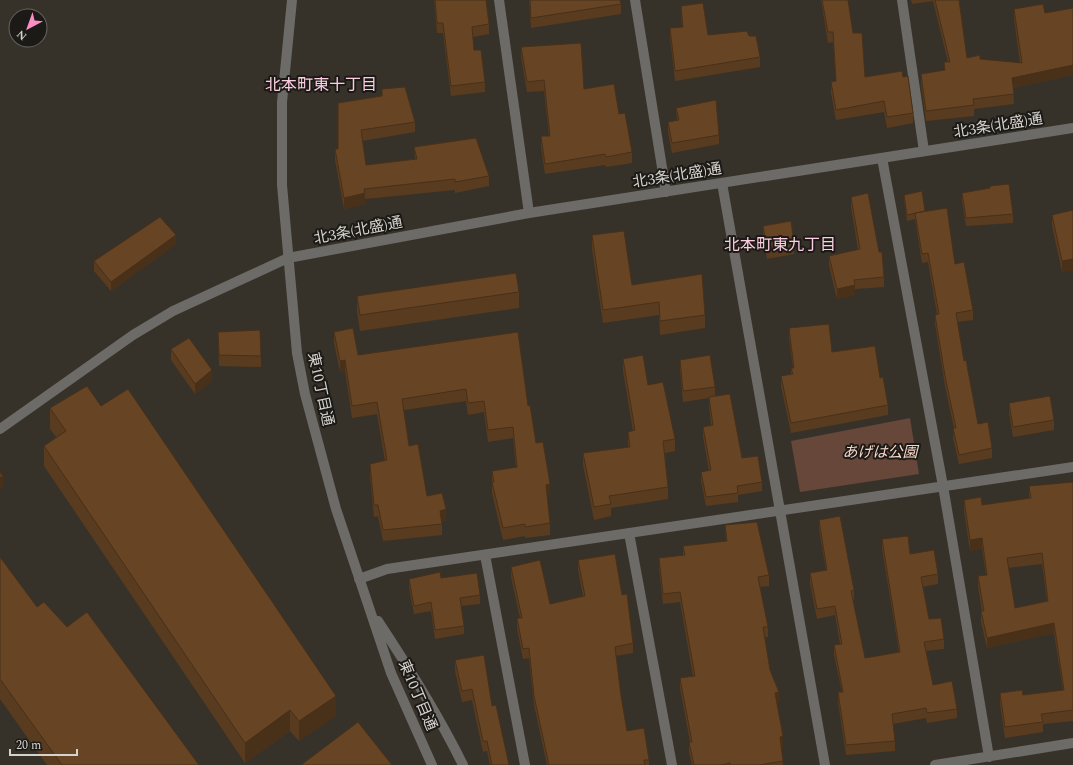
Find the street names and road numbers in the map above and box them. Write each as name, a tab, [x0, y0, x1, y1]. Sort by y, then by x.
street label: 北3条(北盛)通	[952, 107, 1044, 144]
street label: 北3条(北盛)通	[631, 157, 723, 194]
street label: 北3条(北盛)通	[312, 211, 404, 250]
street label: 東10丁目通	[301, 350, 340, 428]
street label: 東10丁目通	[392, 656, 443, 734]

